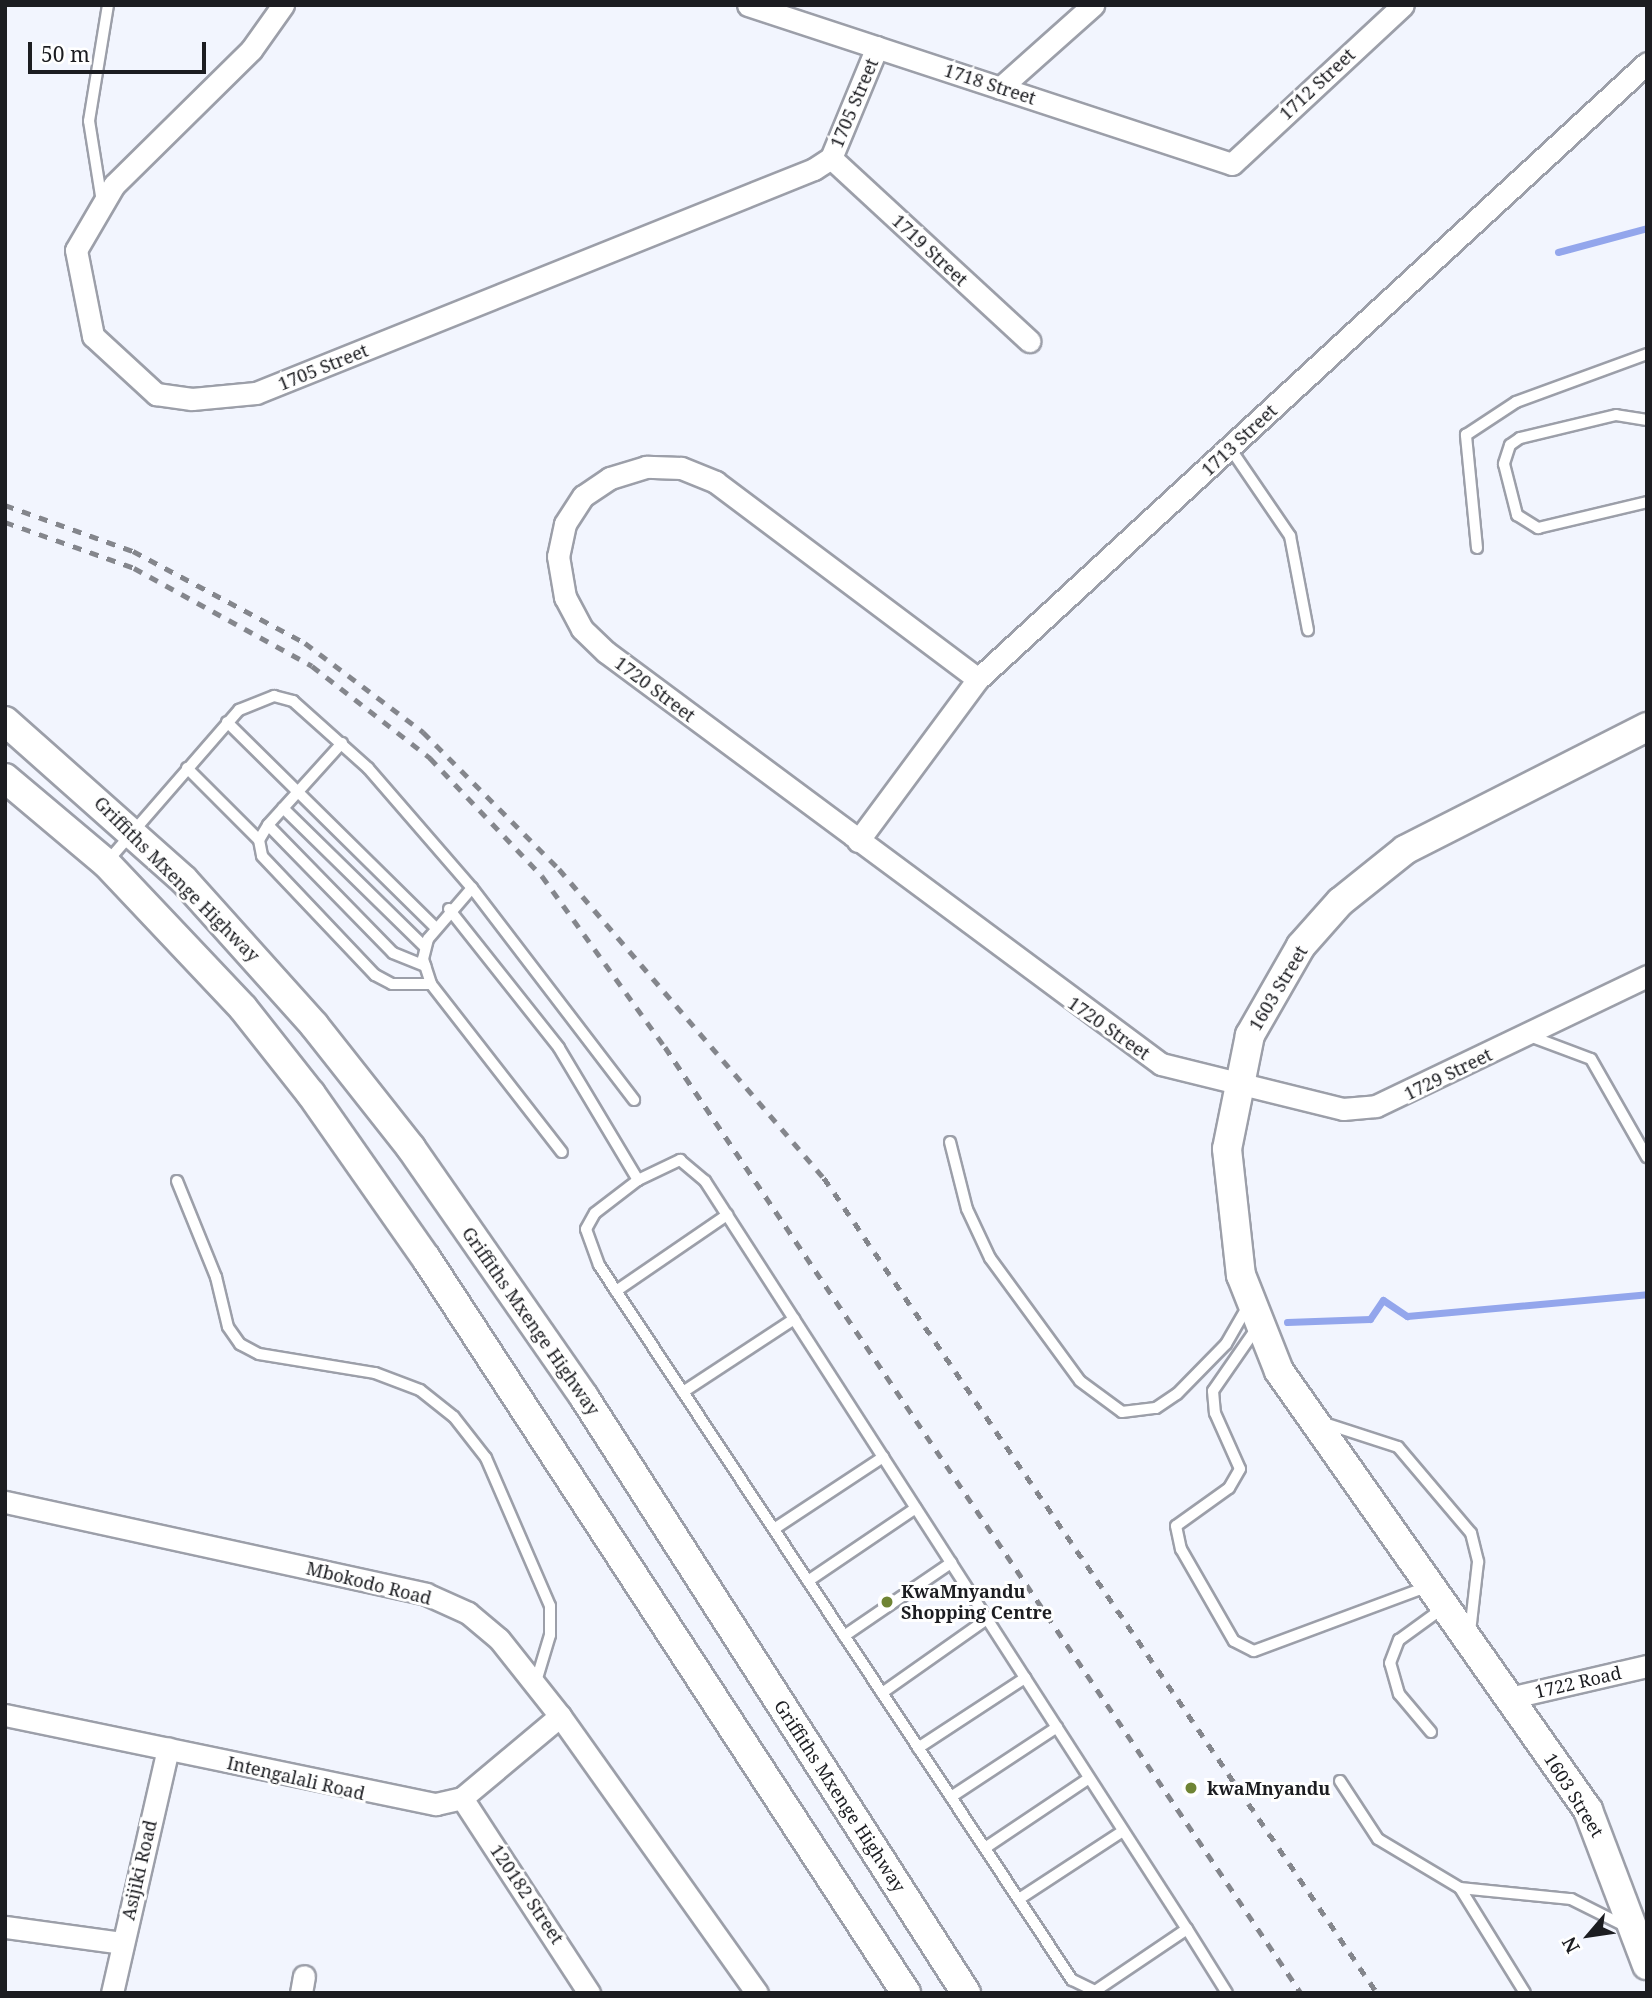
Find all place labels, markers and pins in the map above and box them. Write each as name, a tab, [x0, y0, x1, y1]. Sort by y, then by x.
place label: KwaMnyandu Shopping Centre	[901, 1581, 1052, 1624]
marker: KwaMnyandu Shopping Centre	[879, 1594, 895, 1610]
place label: kwaMnyandu	[1207, 1777, 1330, 1799]
marker: kwaMnyandu	[1181, 1778, 1201, 1798]

